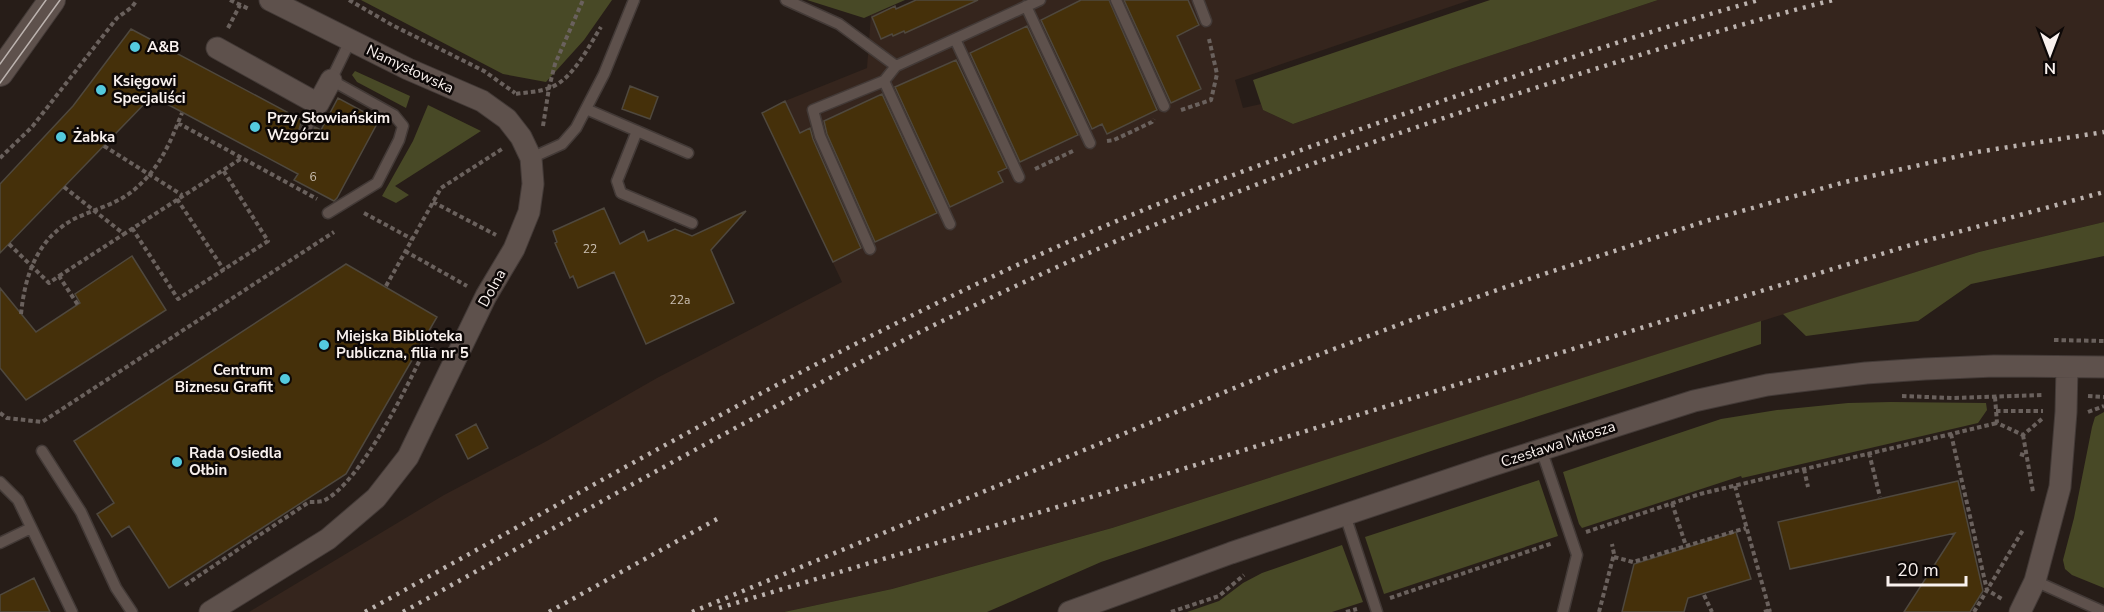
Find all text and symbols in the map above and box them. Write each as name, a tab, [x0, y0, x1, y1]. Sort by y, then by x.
north arrow	[2020, 24, 2080, 84]
place label: A&B	[147, 37, 179, 57]
marker: A&B	[128, 40, 142, 54]
street label: Namysłowska	[363, 40, 457, 98]
text: N	[2044, 57, 2056, 79]
place label: Księgowi Specjaliści	[113, 71, 186, 108]
marker: Księgowi Specjaliści	[94, 83, 108, 97]
place label: Przy Słowiańskim Wzgórzu	[267, 108, 390, 145]
marker: Przy Słowiańskim Wzgórzu	[248, 120, 262, 134]
place label: Żabka	[73, 127, 115, 147]
marker: Żabka	[54, 130, 68, 144]
house number: 6	[309, 169, 317, 185]
house number: 22	[583, 241, 597, 257]
street label: Dolna	[473, 265, 511, 311]
house number: 22a	[670, 292, 690, 308]
place label: Miejska Biblioteka Publiczna, filia nr 5	[336, 326, 469, 363]
marker: Miejska Biblioteka Publiczna, filia nr 5	[317, 338, 331, 352]
place label: Centrum Biznesu Grafit	[175, 360, 273, 397]
marker: Centrum Biznesu Grafit	[278, 372, 292, 386]
street label: Czesława Miłosza	[1498, 416, 1618, 472]
place label: Rada Osiedla Ołbin	[189, 443, 282, 480]
marker: Rada Osiedla Ołbin	[170, 455, 184, 469]
scale bar	[1888, 549, 1966, 587]
text: 20 m	[1897, 558, 1939, 582]

